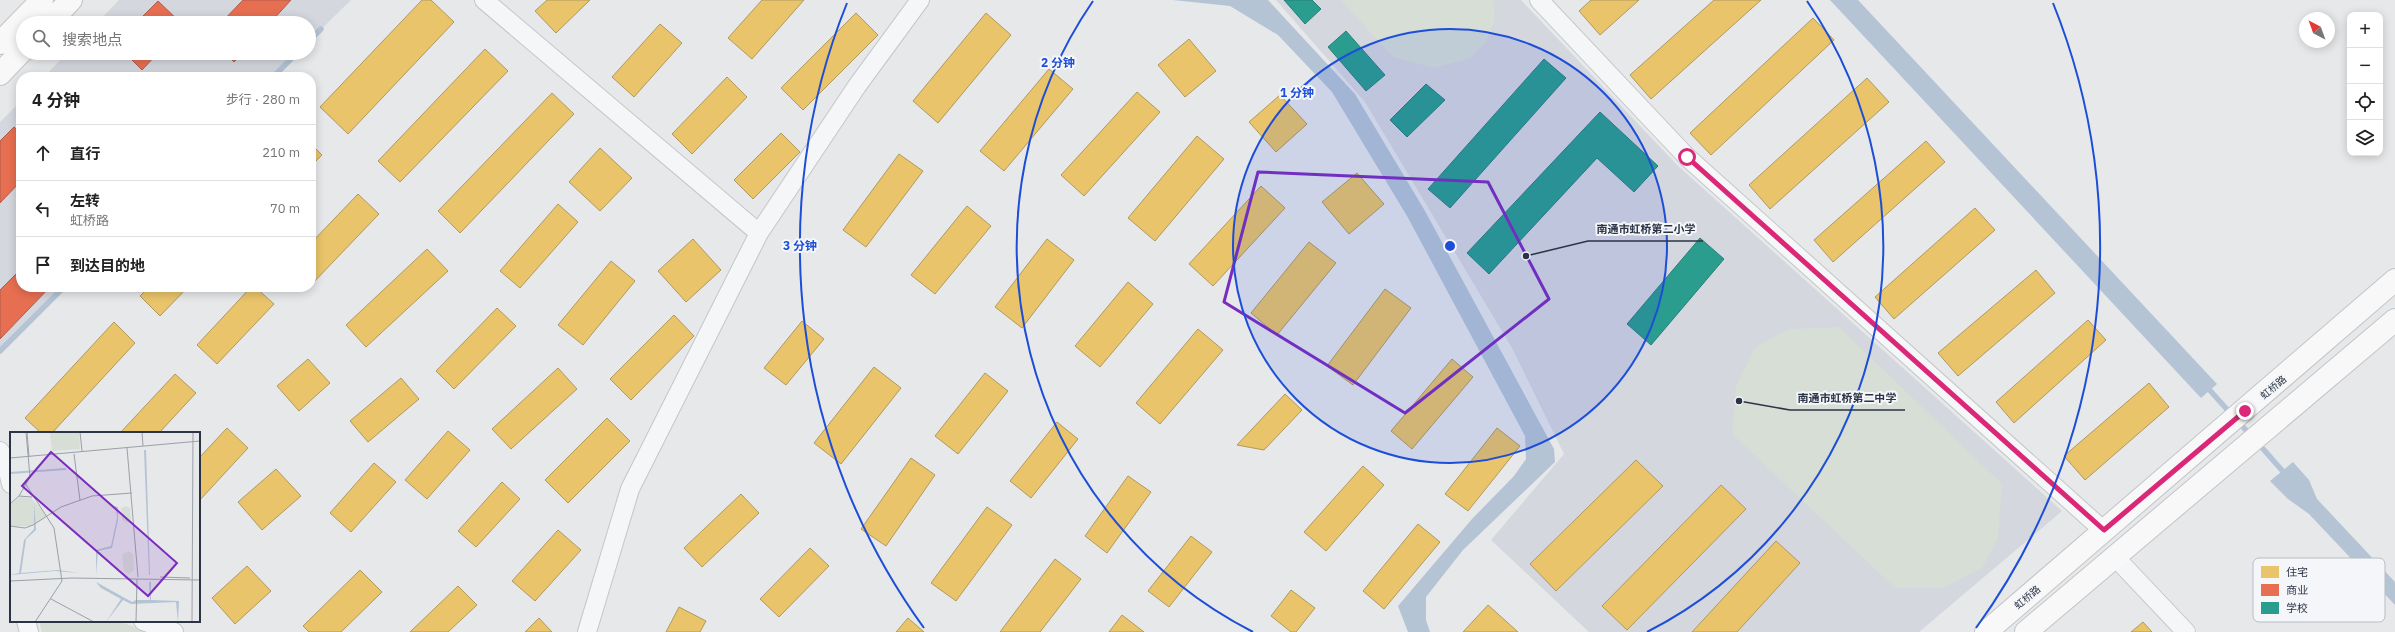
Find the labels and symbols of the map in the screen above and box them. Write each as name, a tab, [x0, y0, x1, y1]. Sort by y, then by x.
north arrow	[2299, 12, 2335, 48]
text: 2 分钟	[1041, 55, 1075, 70]
text: 1 分钟	[1280, 85, 1314, 100]
route start	[1678, 148, 1696, 166]
callout: 南通市虹桥第二小学	[1588, 218, 1703, 241]
text: 南通市虹桥第二小学	[1597, 222, 1696, 236]
text: 3 分钟	[783, 238, 817, 253]
centre of rings	[1443, 239, 1457, 253]
street label: 虹桥路	[2258, 373, 2289, 402]
callout: 南通市虹桥第二中学	[1790, 387, 1905, 410]
text: 南通市虹桥第二中学	[1798, 391, 1897, 405]
route end	[2236, 402, 2254, 420]
inset map	[10, 432, 200, 622]
legend	[2253, 558, 2385, 622]
text: 住宅	[2286, 565, 2308, 579]
street label: 虹桥路	[2012, 583, 2043, 612]
text: 商业	[2286, 583, 2308, 597]
text: 学校	[2286, 601, 2308, 615]

